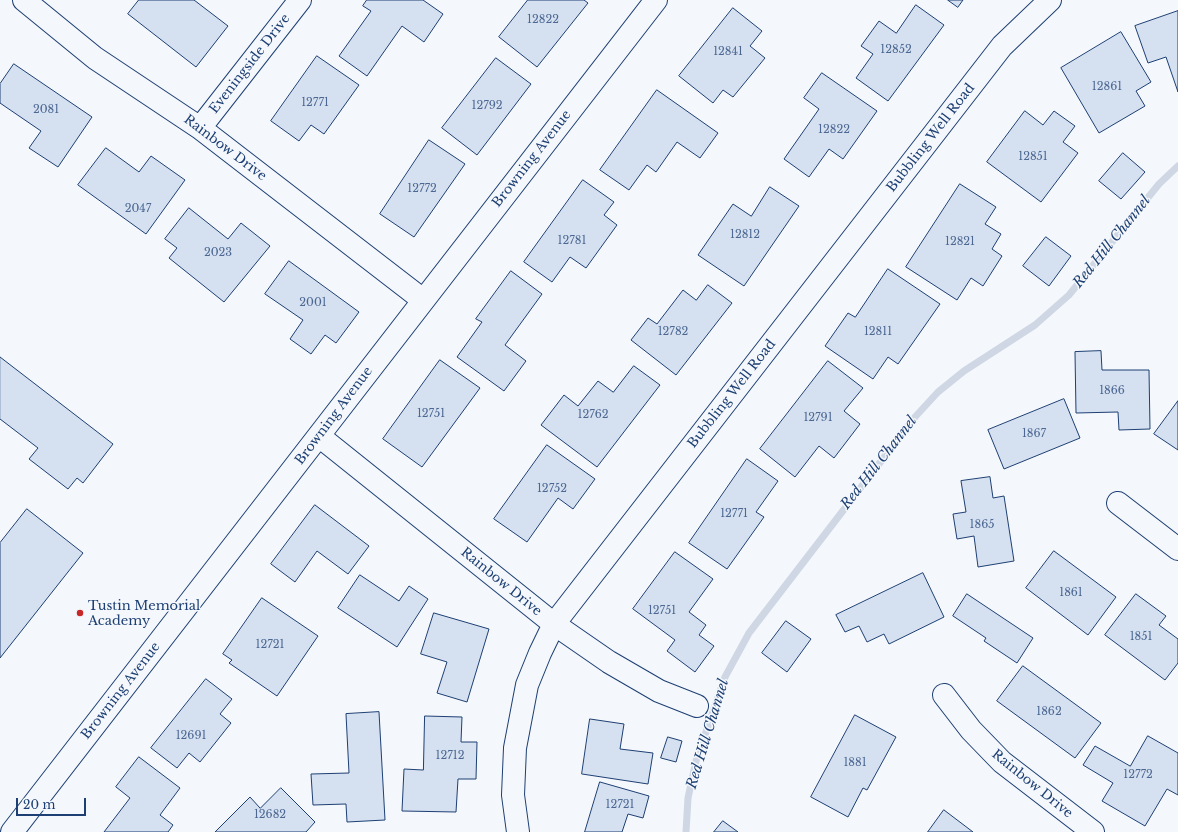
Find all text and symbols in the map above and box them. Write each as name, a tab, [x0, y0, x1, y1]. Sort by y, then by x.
street label: Eveningside Drive	[206, 11, 294, 117]
house number: 12822	[527, 13, 559, 27]
house number: 12852	[880, 43, 912, 57]
house number: 12841	[713, 45, 743, 59]
house number: 12861	[1092, 80, 1122, 94]
street label: Bubbling Well Road	[884, 81, 978, 195]
house number: 12771	[301, 96, 329, 110]
house number: 12792	[471, 99, 503, 113]
house number: 2081	[33, 103, 59, 117]
street label: Browning Avenue	[489, 107, 575, 211]
street label: Rainbow Drive	[181, 112, 269, 184]
house number: 12822	[818, 123, 850, 137]
house number: 12851	[1018, 150, 1048, 164]
house number: 12772	[407, 182, 437, 196]
water label: Red Hill Channel	[1070, 193, 1154, 291]
house number: 2047	[125, 202, 151, 216]
house number: 12812	[730, 228, 760, 242]
house number: 12781	[558, 234, 586, 248]
house number: 12821	[945, 235, 975, 249]
house number: 2023	[204, 246, 232, 260]
house number: 2001	[299, 296, 327, 310]
house number: 12782	[658, 325, 688, 339]
house number: 12811	[864, 325, 892, 339]
street label: Bubbling Well Road	[685, 337, 779, 451]
street label: Browning Avenue	[292, 364, 376, 468]
house number: 1866	[1099, 384, 1125, 398]
house number: 12751	[417, 407, 445, 421]
house number: 12762	[577, 408, 609, 422]
house number: 12791	[803, 411, 833, 425]
water label: Red Hill Channel	[837, 413, 921, 513]
house number: 1867	[1022, 427, 1046, 441]
house number: 12752	[537, 482, 567, 496]
house number: 12771	[720, 507, 748, 521]
house number: 1865	[970, 518, 994, 532]
street label: Rainbow Drive	[457, 545, 545, 619]
house number: 1861	[1059, 586, 1083, 600]
place label: Tustin Memorial Academy	[88, 598, 200, 629]
house number: 12751	[648, 604, 676, 618]
marker: Tustin Memorial Academy	[75, 608, 85, 618]
house number: 1851	[1130, 630, 1152, 644]
house number: 12721	[256, 638, 284, 652]
street label: Browning Avenue	[78, 639, 164, 743]
water label: Red Hill Channel	[683, 677, 733, 791]
house number: 1862	[1036, 705, 1062, 719]
house number: 12691	[176, 729, 206, 743]
street label: Rainbow Drive	[988, 747, 1076, 821]
house number: 12712	[436, 749, 464, 763]
house number: 1881	[843, 756, 867, 770]
house number: 12772	[1123, 768, 1153, 782]
scale bar	[18, 790, 88, 816]
text: 20 m	[23, 797, 55, 812]
house number: 12721	[606, 798, 634, 812]
house number: 12682	[254, 808, 286, 822]

